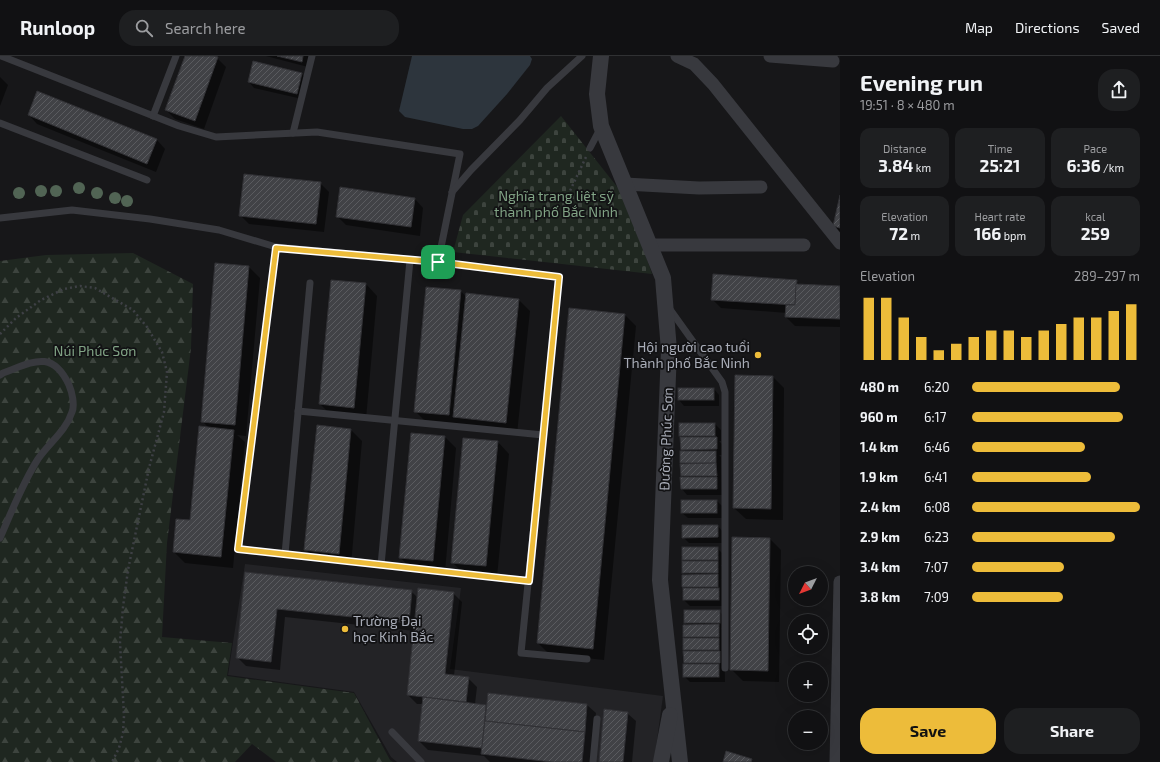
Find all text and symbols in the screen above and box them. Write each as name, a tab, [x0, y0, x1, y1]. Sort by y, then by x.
search box	[119, 10, 399, 46]
text: Runloop	[20, 16, 95, 39]
icon: search	[133, 17, 155, 39]
text: Search here	[165, 19, 246, 37]
text: Map	[965, 19, 993, 36]
text: Directions	[1015, 19, 1080, 36]
text: Saved	[1102, 19, 1140, 36]
text: Evening run	[860, 69, 983, 95]
button: share	[1098, 69, 1140, 111]
text: 19:51 · 8 × 480 m	[860, 97, 955, 113]
text: Distance	[883, 142, 926, 155]
text: Time	[988, 142, 1012, 155]
text: Pace	[1083, 142, 1107, 155]
text: 3.84	[878, 155, 913, 175]
text: 25:21	[980, 155, 1020, 175]
text: 6:36	[1067, 155, 1101, 175]
text: km	[913, 161, 931, 174]
text: /km	[1101, 161, 1124, 174]
park label: Nghĩa trang liệt sỹ thành phố Bắc Ninh	[494, 187, 618, 220]
text: Elevation	[881, 210, 928, 223]
text: Heart rate	[975, 210, 1025, 223]
text: kcal	[1085, 210, 1105, 223]
text: 72	[889, 223, 908, 243]
text: 166	[974, 223, 1001, 243]
text: 259	[1081, 223, 1110, 243]
text: m	[908, 229, 920, 242]
text: bpm	[1001, 229, 1026, 242]
pin	[421, 245, 455, 279]
icon: arrive	[427, 251, 449, 273]
text: Elevation	[860, 268, 915, 284]
text: 289–297 m	[1074, 268, 1140, 284]
place label: Hội người cao tuổi Thành phố Bắc Ninh	[623, 338, 750, 371]
park label: Núi Phúc Sơn	[54, 342, 136, 359]
marker: Hội người cao tuổi Thành phố Bắc Ninh	[753, 350, 763, 360]
text: 480 m	[860, 379, 899, 395]
text: 6:20	[924, 379, 950, 395]
street label: Đường Phúc Sơn	[655, 387, 676, 491]
text: 960 m	[860, 409, 898, 425]
text: 6:17	[924, 409, 946, 425]
text: 1.4 km	[860, 439, 899, 455]
text: 6:46	[924, 439, 950, 455]
text: 1.9 km	[860, 469, 898, 485]
text: 6:41	[924, 469, 948, 485]
text: 2.4 km	[860, 499, 900, 515]
text: 6:08	[924, 499, 950, 515]
text: 2.9 km	[860, 529, 900, 545]
text: 6:23	[924, 529, 949, 545]
text: 3.4 km	[860, 559, 900, 575]
text: 7:07	[924, 559, 948, 575]
north arrow	[788, 566, 828, 606]
map controls	[788, 566, 828, 750]
text: 3.8 km	[860, 589, 900, 605]
text: 7:09	[924, 589, 949, 605]
place label: Trường Đại học Kinh Bắc	[353, 612, 434, 645]
button: locate	[788, 614, 828, 654]
marker: Trường Đại học Kinh Bắc	[340, 624, 350, 634]
button: +	[788, 662, 828, 702]
button: Save	[860, 708, 996, 754]
button: Share	[1004, 708, 1140, 754]
button: −	[788, 710, 828, 750]

